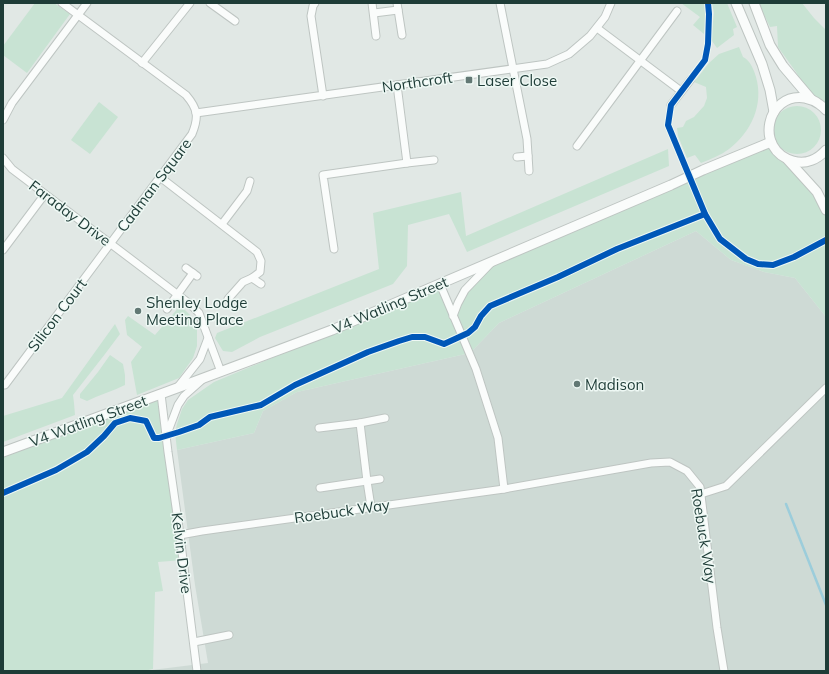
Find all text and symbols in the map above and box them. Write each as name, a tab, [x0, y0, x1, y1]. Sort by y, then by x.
street label: Northcroft	[381, 68, 453, 96]
place label: Laser Close	[477, 71, 557, 90]
marker: Laser Close	[464, 75, 474, 85]
street label: Cadman Square	[113, 134, 195, 236]
street label: Faraday Drive	[25, 176, 115, 250]
street label: V4 Watling Street	[329, 272, 451, 338]
street label: Silicon Court	[23, 275, 91, 355]
place label: Shenley Lodge Meeting Place	[146, 293, 247, 329]
marker: Shenley Lodge Meeting Place	[133, 306, 143, 316]
place label: Madison	[585, 375, 644, 394]
marker: Madison	[572, 379, 582, 389]
street label: V4 Watling Street	[27, 391, 149, 451]
street label: Roebuck Way	[687, 487, 721, 585]
street label: Roebuck Way	[293, 495, 391, 527]
street label: Kelvin Drive	[168, 511, 196, 595]

